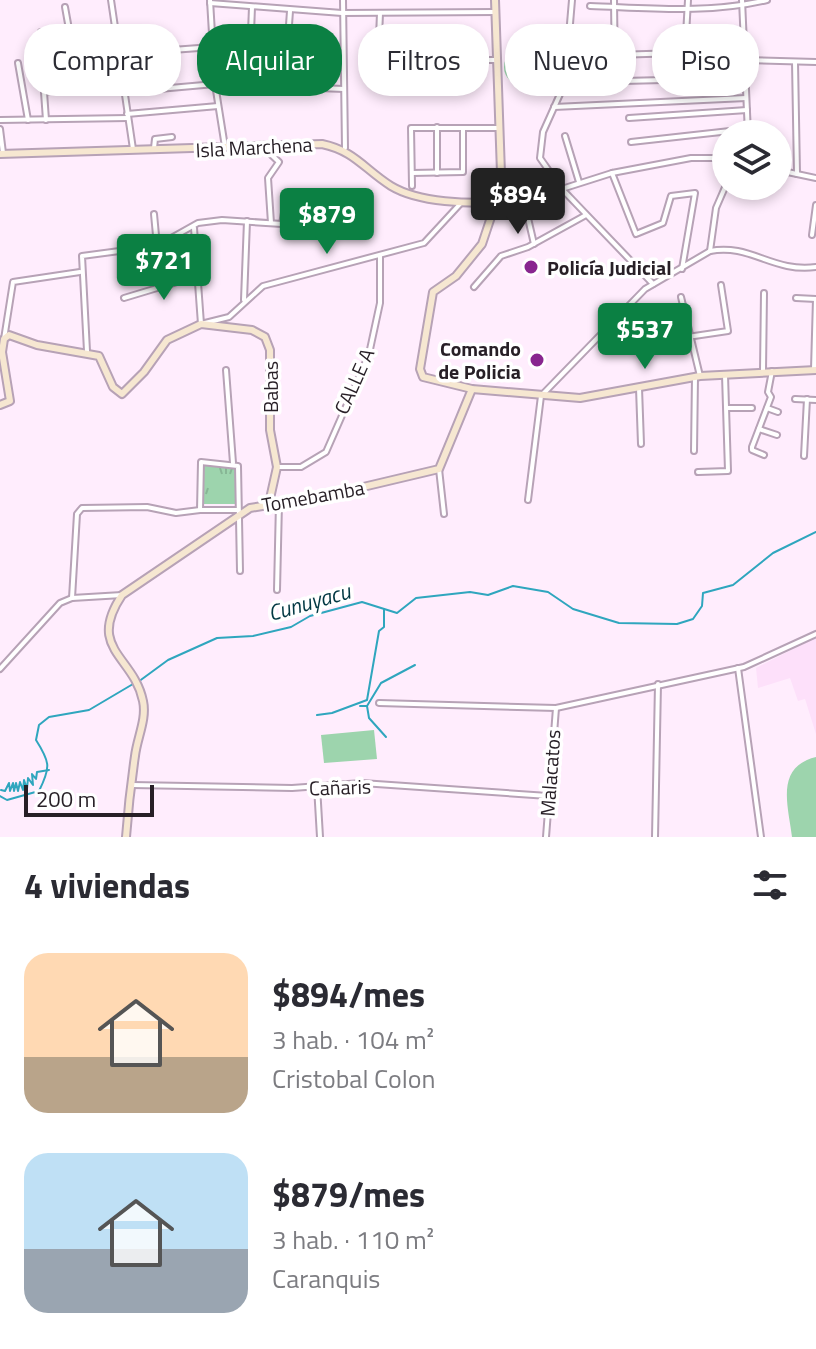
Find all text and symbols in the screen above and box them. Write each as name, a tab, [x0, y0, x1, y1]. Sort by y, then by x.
chip: Comprar	[24, 24, 181, 96]
chip: Alquilar	[197, 24, 342, 96]
chip: Filtros	[358, 24, 489, 96]
chip: Nuevo	[505, 24, 636, 96]
chip: Piso	[652, 24, 759, 96]
map controls	[712, 120, 792, 200]
button: layers	[712, 120, 792, 200]
street label: Isla Marchena	[195, 128, 313, 166]
pin: $894	[471, 168, 565, 236]
text: $894	[489, 174, 547, 213]
pin: $879	[280, 188, 374, 256]
text: $879	[298, 194, 356, 233]
pin: $721	[117, 234, 211, 302]
text: $721	[135, 240, 193, 279]
place label: Policía Judicial	[547, 252, 672, 283]
marker: Policía Judicial	[522, 258, 540, 276]
pin: $537	[598, 303, 692, 371]
text: $537	[616, 309, 674, 348]
place label: Comando de Policia	[438, 333, 521, 387]
street label: CALLE A	[326, 343, 382, 419]
marker: Comando de Policia	[528, 351, 546, 369]
street label: Babas	[255, 361, 286, 413]
street label: Tomebamba	[259, 472, 367, 520]
water label: Cunuyacu	[264, 573, 356, 630]
street label: Malacatos	[532, 728, 568, 818]
street label: Cañaris	[308, 770, 372, 804]
scale bar	[24, 781, 154, 817]
text: 200 m	[36, 782, 96, 816]
text: 4 viviendas	[24, 859, 190, 911]
icon: filters	[748, 863, 792, 907]
text: $894/mes	[272, 968, 425, 1020]
icon: home	[88, 985, 184, 1081]
text: 3 hab. · 104 m²	[272, 1020, 434, 1059]
text: Cristobal Colon	[272, 1059, 435, 1098]
text: $879/mes	[272, 1168, 425, 1220]
icon: home	[88, 1185, 184, 1281]
text: 3 hab. · 110 m²	[272, 1220, 434, 1259]
text: Caranquis	[272, 1259, 380, 1298]

